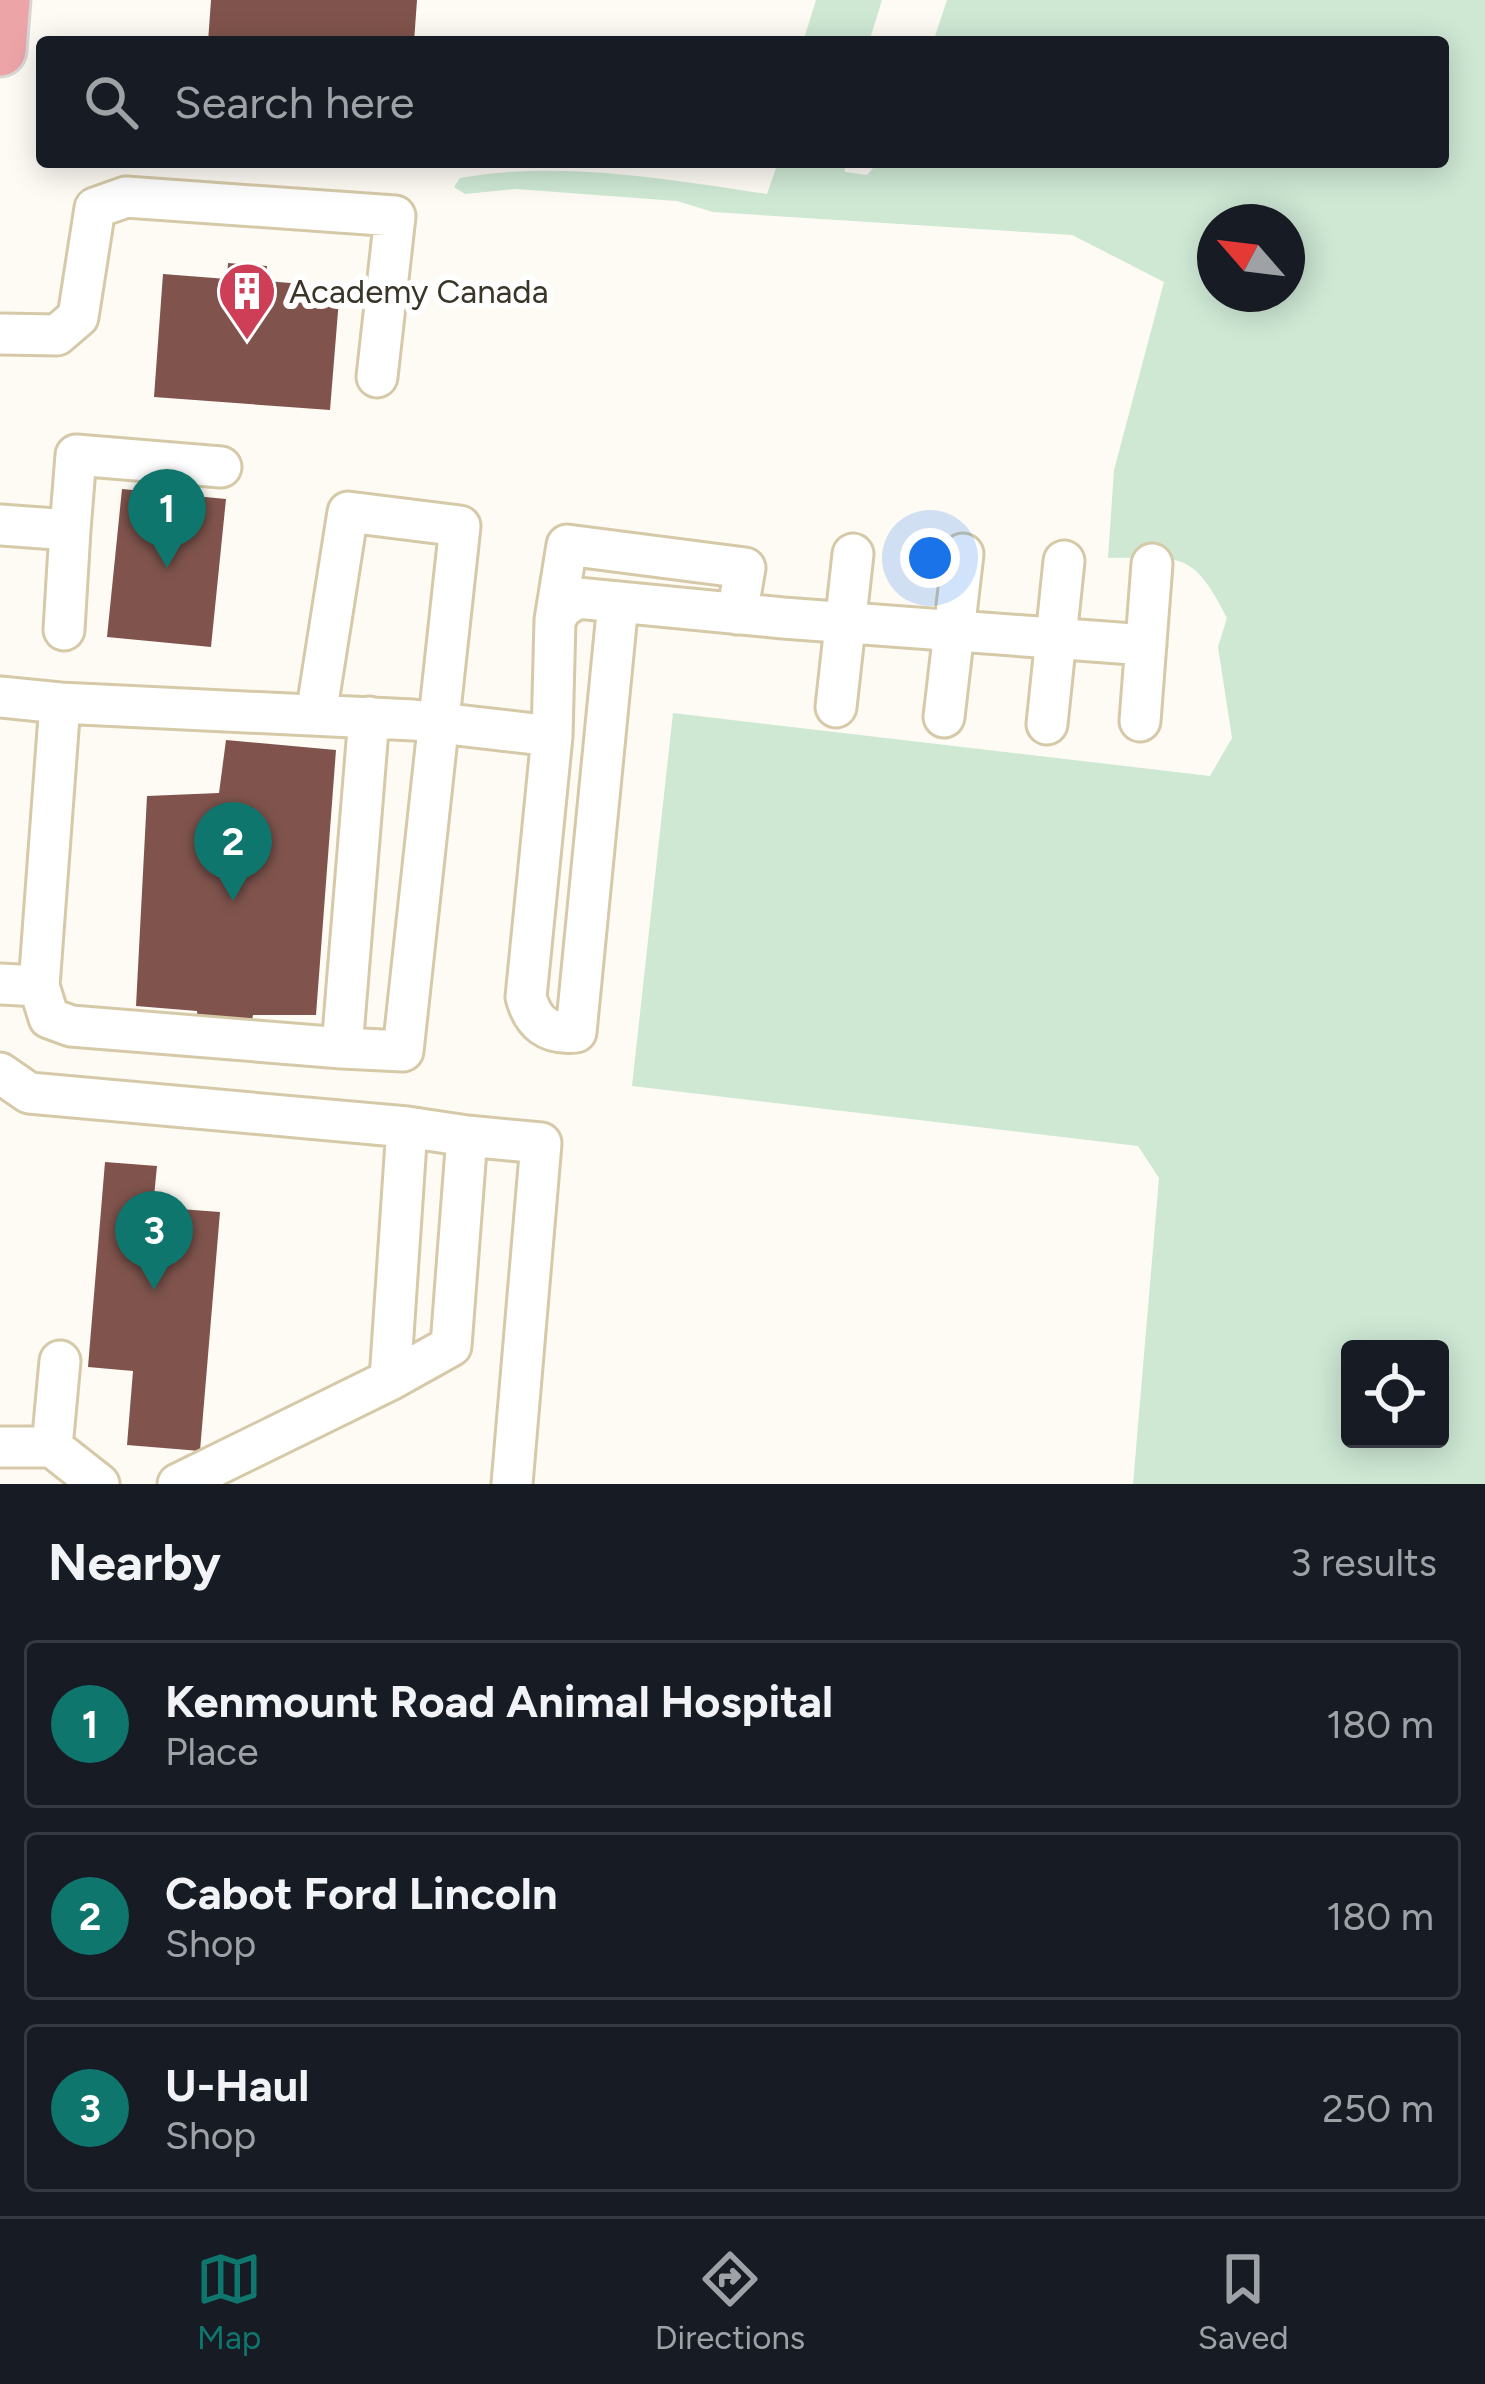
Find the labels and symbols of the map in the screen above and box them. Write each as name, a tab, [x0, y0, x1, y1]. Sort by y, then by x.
north arrow	[1197, 204, 1305, 312]
building icon: Academy Canada	[216, 260, 278, 342]
place label: Academy Canada	[289, 272, 549, 311]
pin: 1	[128, 469, 206, 568]
your location	[900, 528, 960, 588]
pin: 2	[194, 802, 272, 901]
pin: 3	[115, 1191, 193, 1290]

